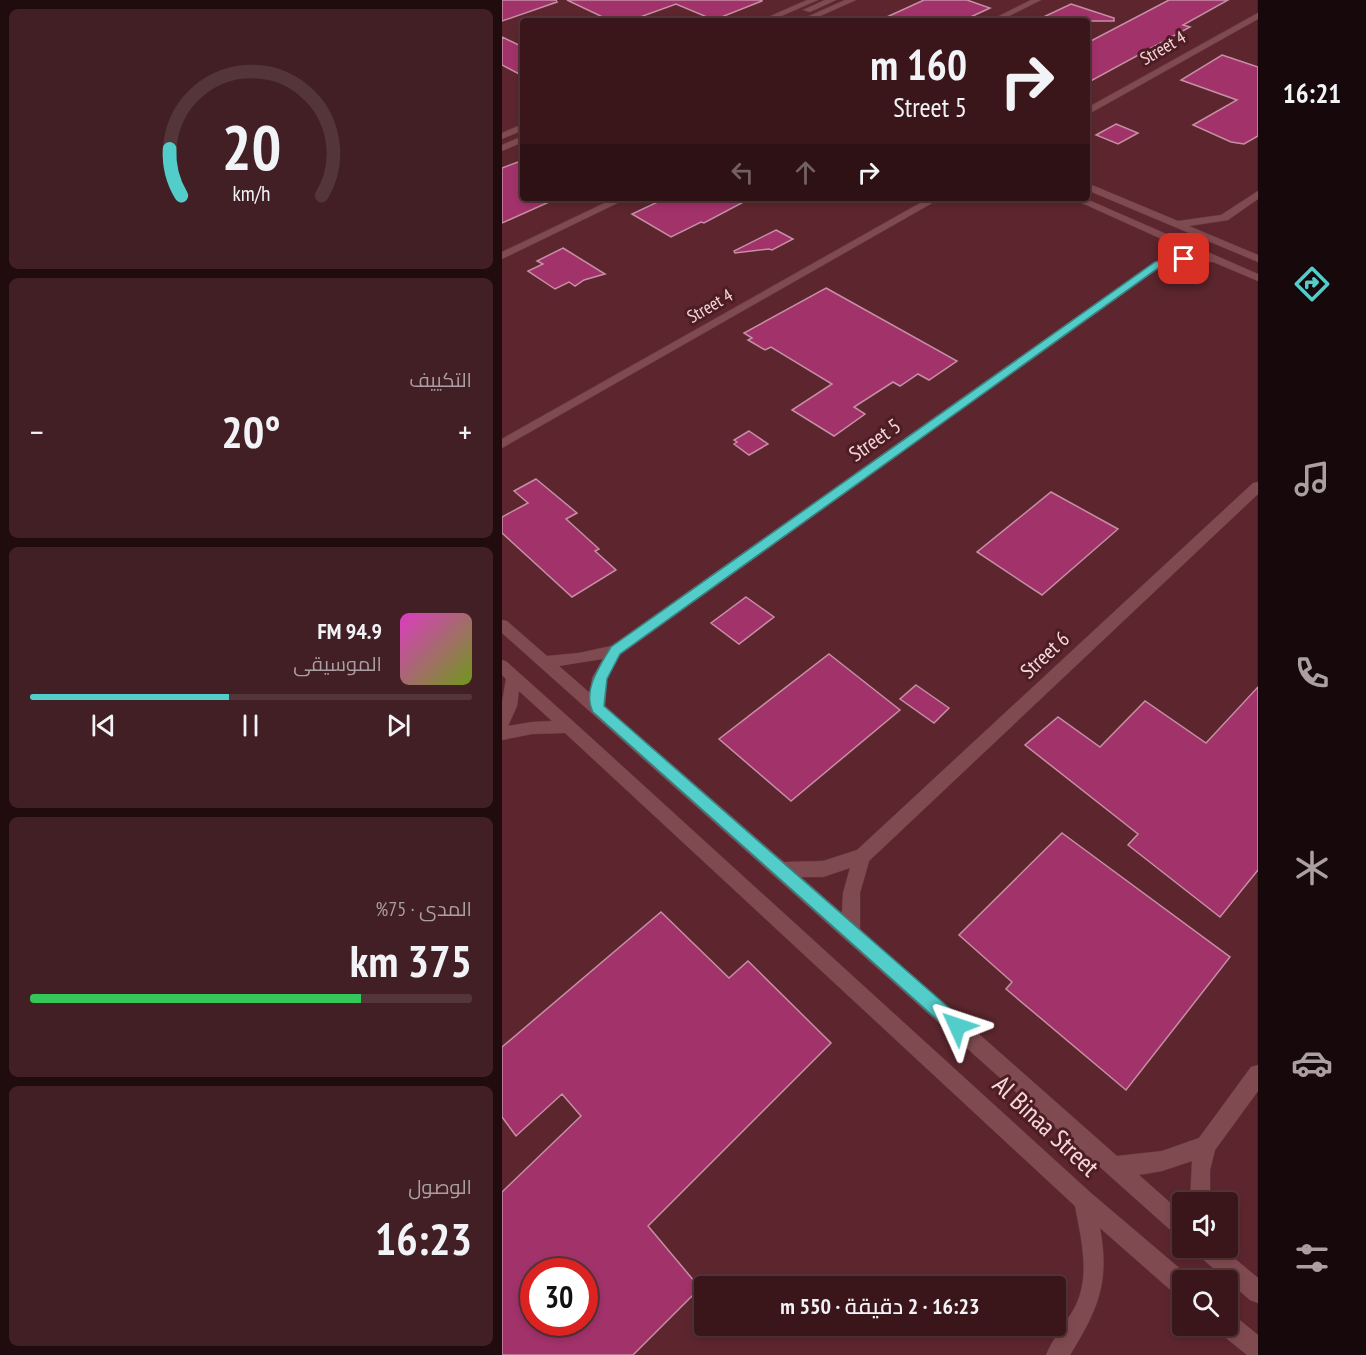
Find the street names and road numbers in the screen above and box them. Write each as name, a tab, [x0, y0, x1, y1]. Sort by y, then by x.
street label: Street 4	[1136, 25, 1190, 70]
street label: Street 4	[683, 283, 737, 328]
street label: Street 5	[843, 412, 906, 467]
street label: Street 6	[1014, 625, 1075, 684]
street label: Al Binaa Street	[986, 1068, 1106, 1183]

